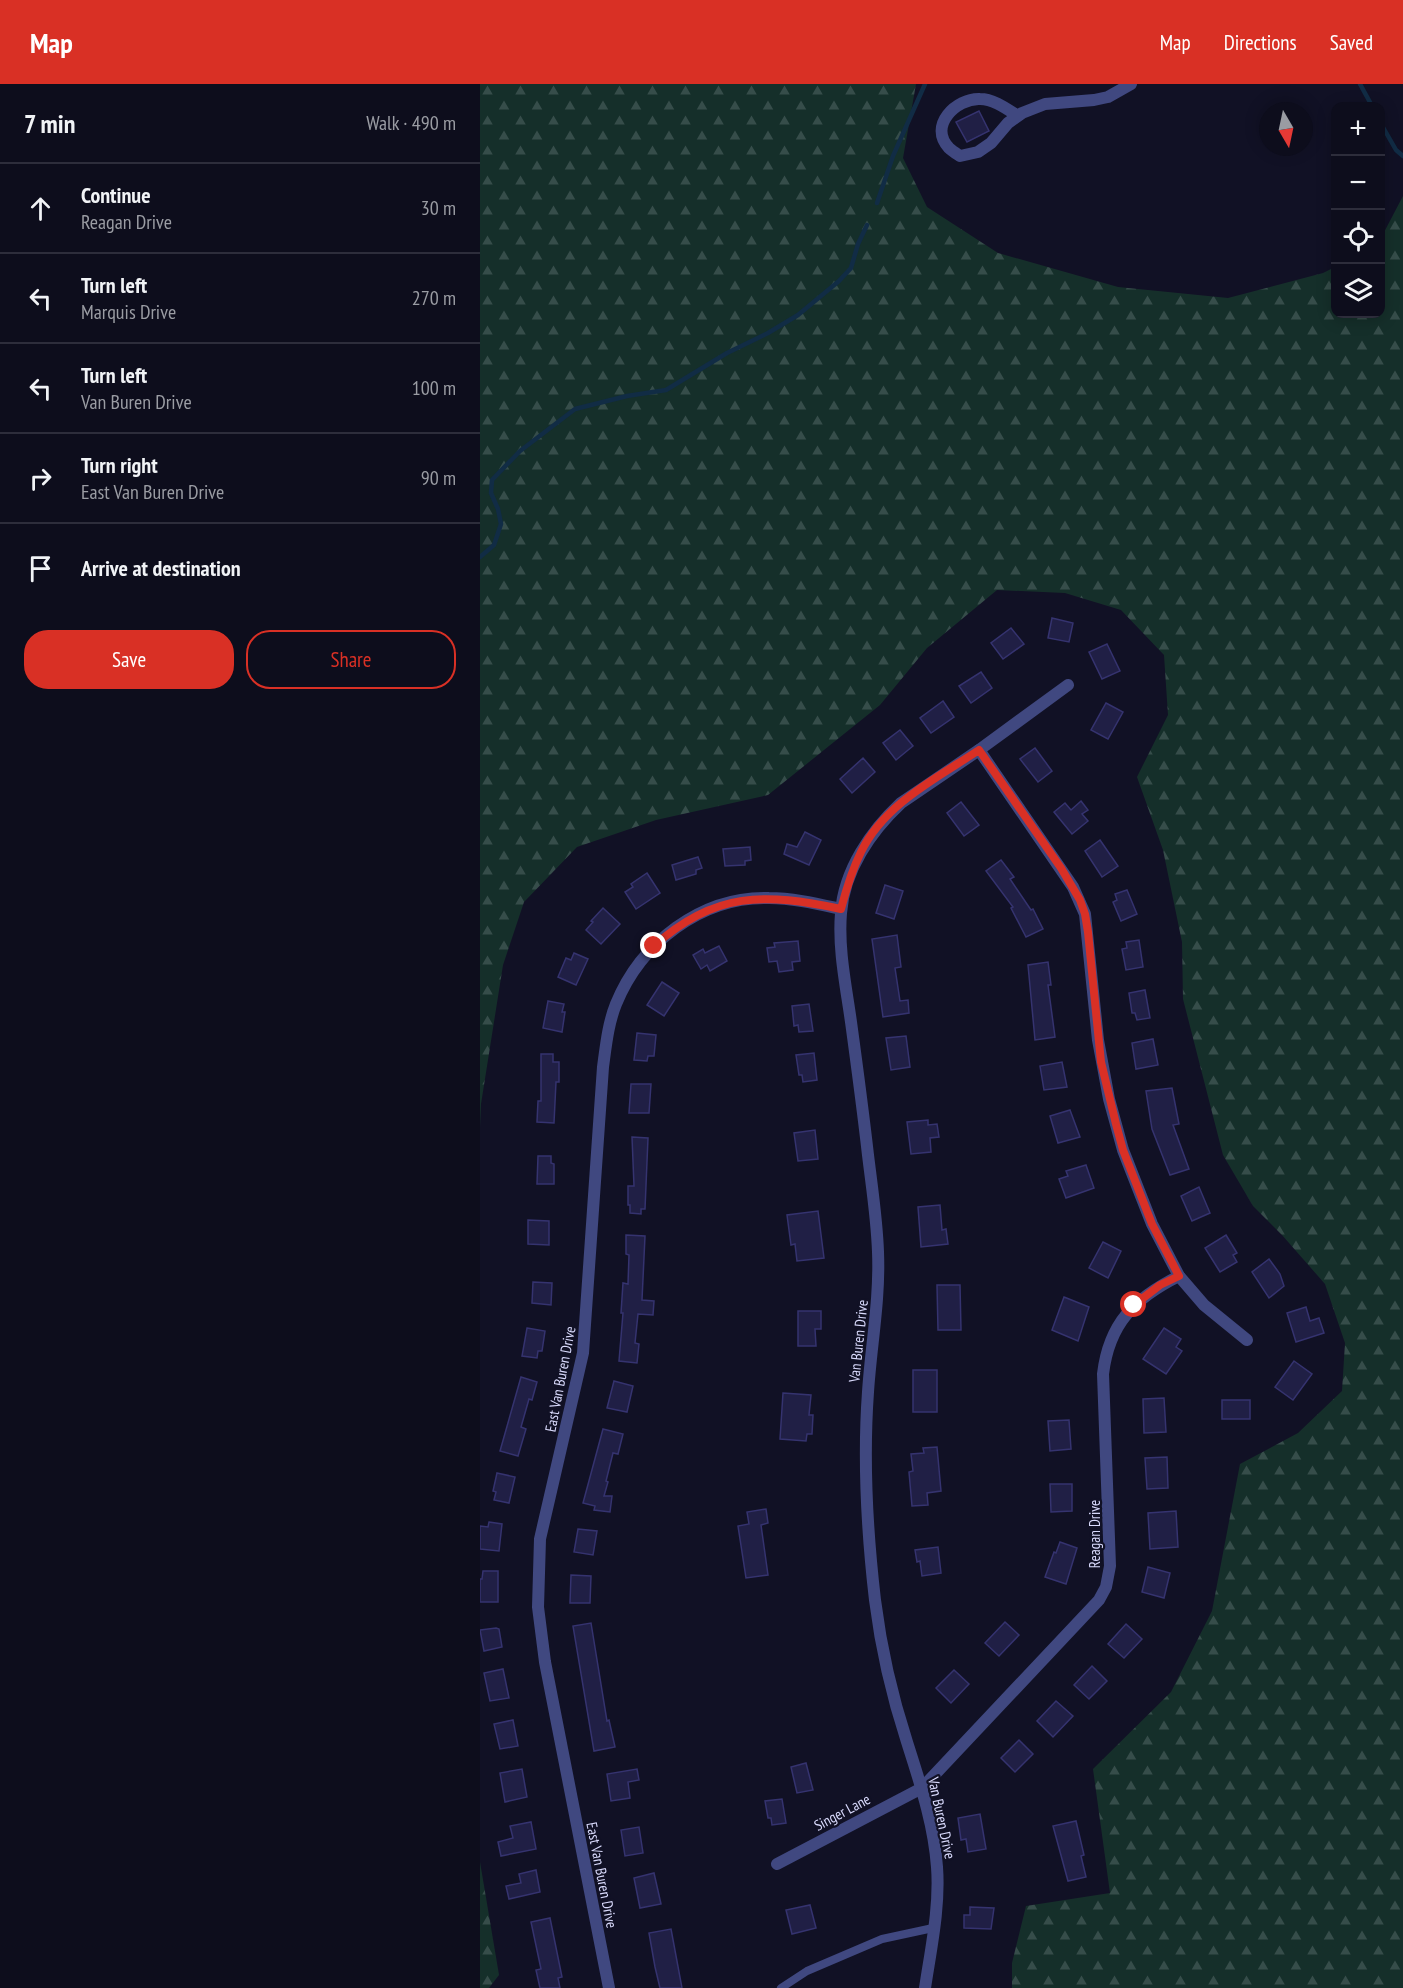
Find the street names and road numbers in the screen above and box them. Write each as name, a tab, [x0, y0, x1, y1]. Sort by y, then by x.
street label: Van Buren Drive	[844, 1299, 872, 1384]
street label: East Van Buren Drive	[540, 1324, 580, 1434]
street label: Reagan Drive	[1085, 1500, 1104, 1568]
street label: Van Buren Drive	[924, 1774, 960, 1861]
street label: Singer Lane	[811, 1789, 873, 1835]
street label: East Van Buren Drive	[582, 1820, 622, 1930]

